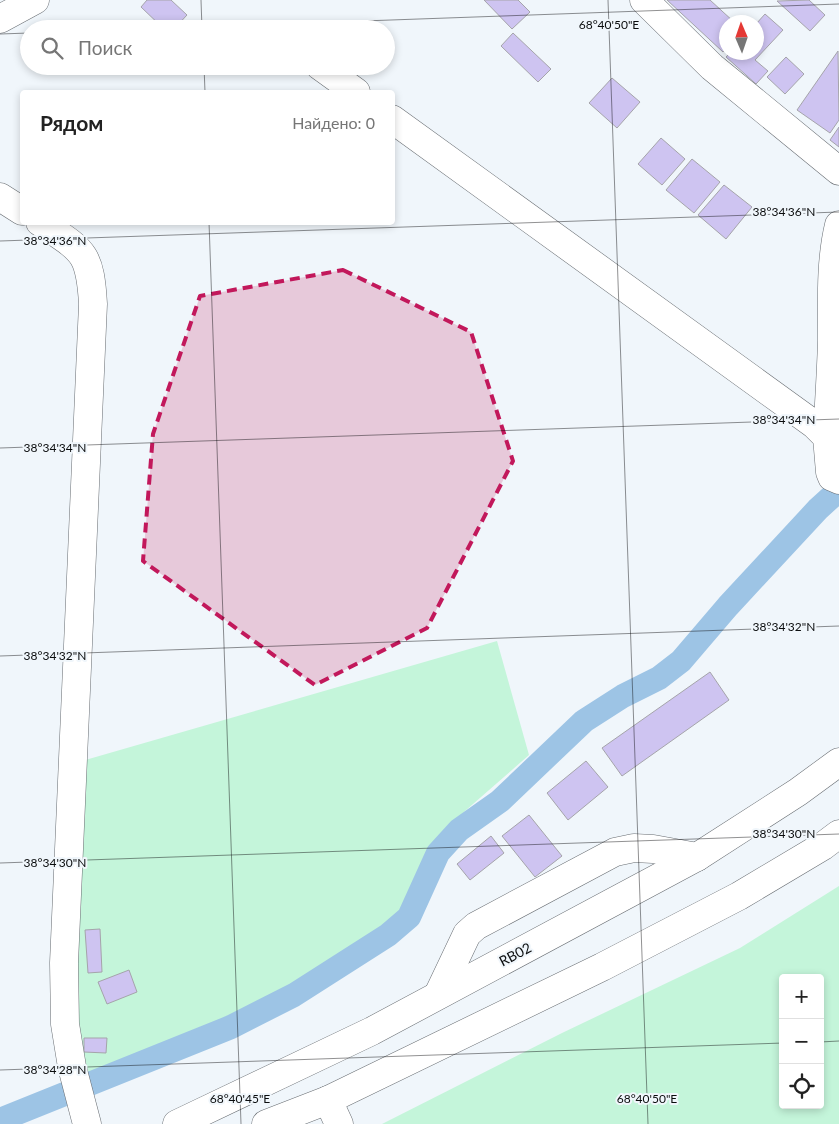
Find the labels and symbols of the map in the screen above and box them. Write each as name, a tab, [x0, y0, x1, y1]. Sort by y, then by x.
north arrow	[719, 15, 764, 60]
text: 68°40'50"E	[579, 17, 639, 32]
text: 38°34'36"N	[753, 204, 815, 219]
text: 38°34'36"N	[24, 233, 86, 248]
text: 38°34'34"N	[753, 412, 815, 427]
text: 38°34'34"N	[24, 440, 86, 455]
text: 38°34'32"N	[753, 619, 815, 634]
text: 38°34'32"N	[24, 648, 86, 663]
text: 38°34'30"N	[753, 826, 815, 841]
text: 38°34'30"N	[24, 855, 86, 870]
street label: RB02	[496, 938, 534, 970]
text: 38°34'28"N	[24, 1062, 86, 1077]
text: 68°40'45"E	[210, 1091, 270, 1106]
text: 68°40'50"E	[617, 1091, 677, 1106]

